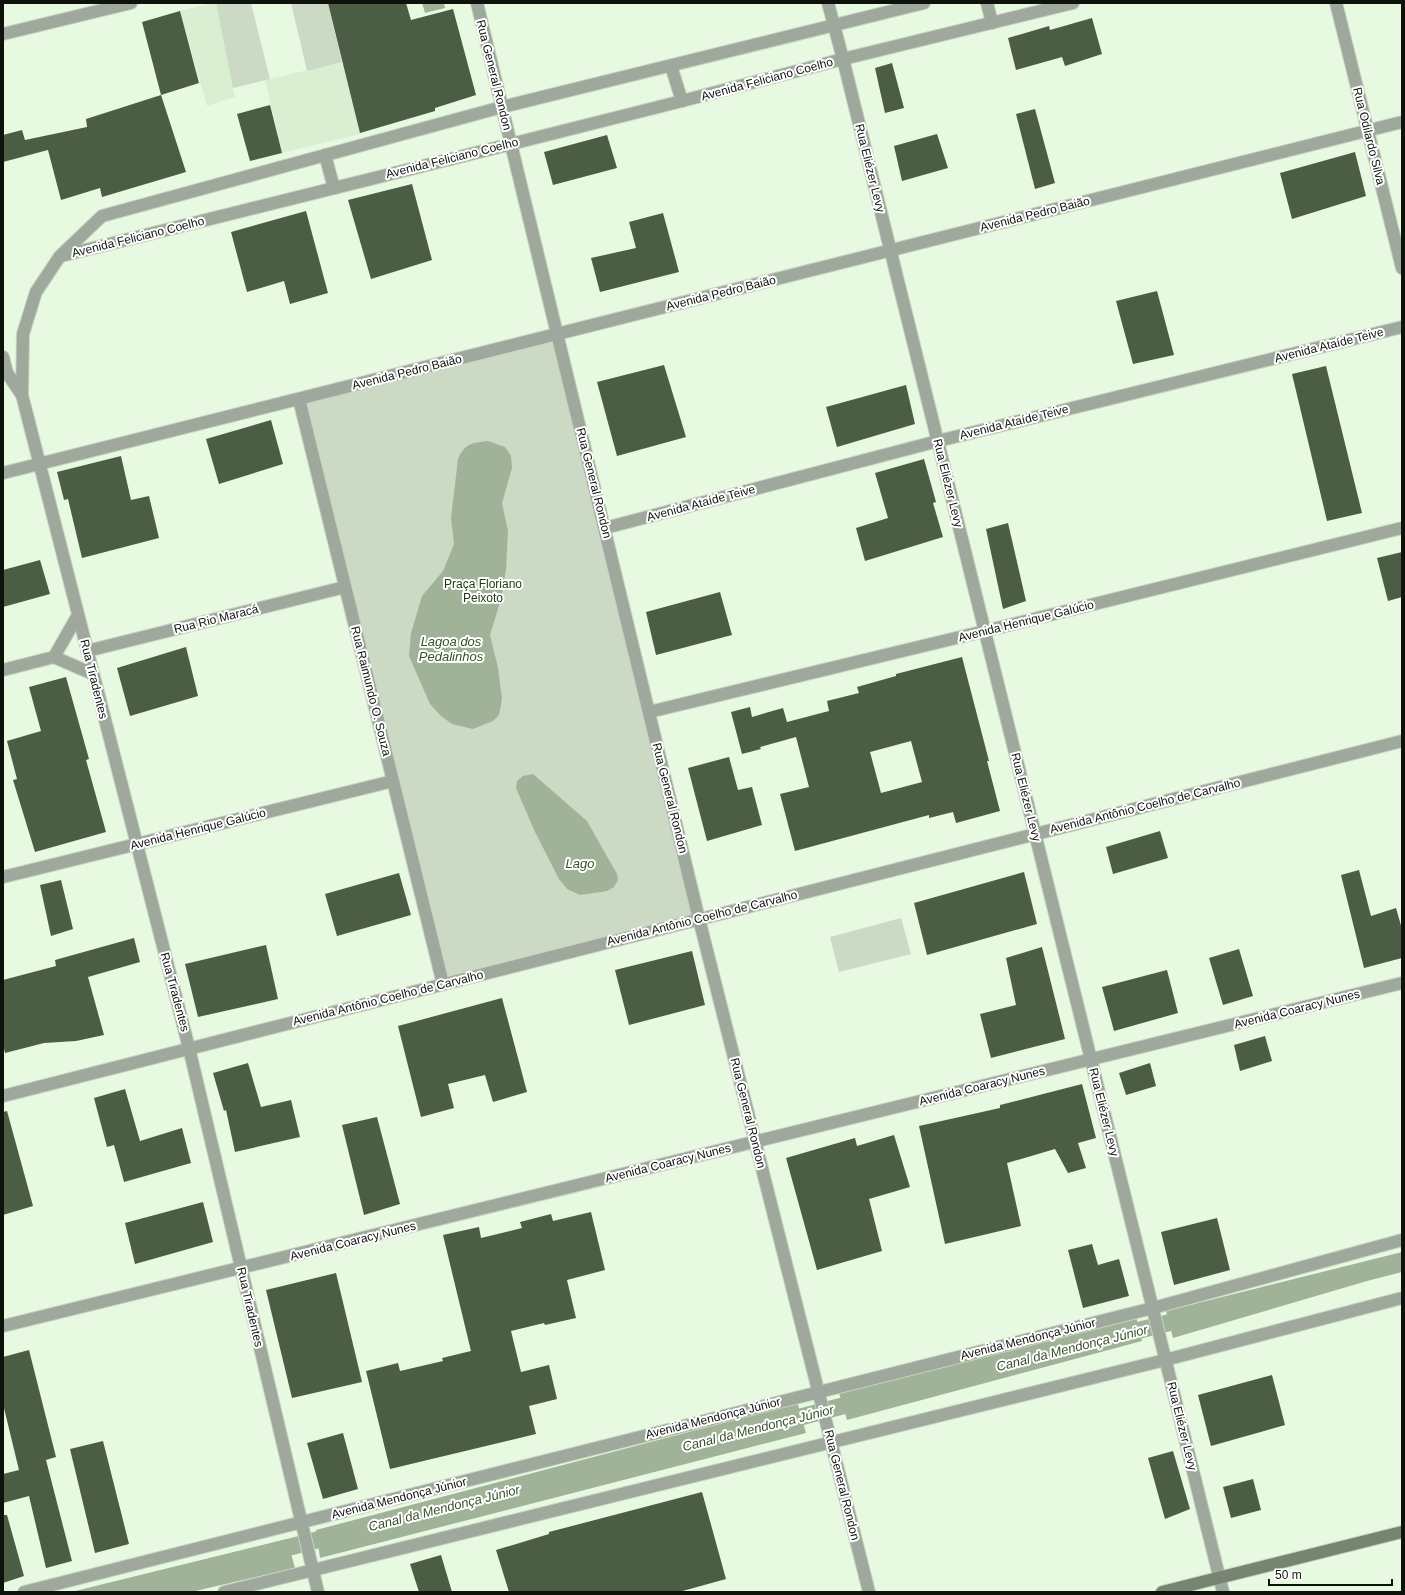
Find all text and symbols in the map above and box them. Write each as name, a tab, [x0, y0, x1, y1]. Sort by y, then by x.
street label: Rua General Rondon	[473, 18, 515, 132]
street label: Avenida Feliciano Coelho	[700, 55, 835, 103]
street label: Rua Odilardo Silva	[1350, 86, 1388, 187]
street label: Rua Eliézer Levy	[852, 122, 888, 214]
street label: Avenida Feliciano Coelho	[384, 135, 520, 181]
street label: Avenida Pedro Baião	[979, 194, 1092, 234]
street label: Avenida Feliciano Coelho	[70, 214, 206, 260]
street label: Avenida Pedro Baião	[665, 273, 778, 313]
street label: Avenida Ataíde Teive	[1273, 325, 1385, 365]
street label: Avenida Pedro Baião	[351, 352, 464, 392]
street label: Avenida Ataíde Teive	[958, 402, 1070, 442]
street label: Rua General Rondon	[573, 426, 615, 540]
street label: Rua Eliézer Levy	[930, 437, 966, 529]
street label: Avenida Ataíde Teive	[645, 482, 757, 524]
park label: Praça Floriano Peixoto	[444, 577, 522, 605]
street label: Avenida Henrique Galúcio	[957, 597, 1096, 645]
street label: Rua Rio Maracá	[172, 602, 260, 636]
street label: Rua Raimundo O. Souza	[348, 625, 394, 758]
water label: Lagoa dos Pedalinhos	[419, 634, 484, 664]
street label: Rua Tiradentes	[77, 638, 111, 720]
street label: Rua General Rondon	[649, 741, 691, 855]
street label: Rua Eliézer Levy	[1008, 751, 1044, 843]
street label: Avenida Antônio Coelho de Carvalho	[1048, 775, 1242, 836]
street label: Avenida Henrique Galúcio	[129, 805, 268, 853]
water label: Lago	[566, 856, 594, 871]
street label: Avenida Antônio Coelho de Carvalho	[605, 887, 799, 948]
street label: Rua Tiradentes	[158, 951, 192, 1033]
street label: Avenida Antônio Coelho de Carvalho	[291, 967, 485, 1028]
street label: Avenida Coaracy Nunes	[1233, 987, 1361, 1031]
street label: Rua General Rondon	[727, 1056, 769, 1170]
street label: Avenida Coaracy Nunes	[918, 1064, 1046, 1108]
street label: Rua Eliézer Levy	[1086, 1066, 1122, 1158]
street label: Avenida Coaracy Nunes	[604, 1141, 732, 1185]
street label: Avenida Coaracy Nunes	[289, 1219, 417, 1263]
street label: Rua Tiradentes	[234, 1266, 266, 1348]
street label: Avenida Mendonça Júnior	[959, 1315, 1097, 1363]
water label: Canal da Mendonça Júnior	[995, 1322, 1150, 1374]
street label: Rua Eliézer Levy	[1164, 1380, 1200, 1472]
street label: Avenida Mendonça Júnior	[644, 1394, 782, 1442]
water label: Canal da Mendonça Júnior	[681, 1402, 836, 1454]
street label: Rua General Rondon	[821, 1428, 863, 1542]
street label: Avenida Mendonça Júnior	[330, 1474, 468, 1522]
water label: Canal da Mendonça Júnior	[367, 1482, 522, 1534]
scale bar	[1269, 1561, 1392, 1587]
text: 50 m	[1275, 1568, 1302, 1582]

